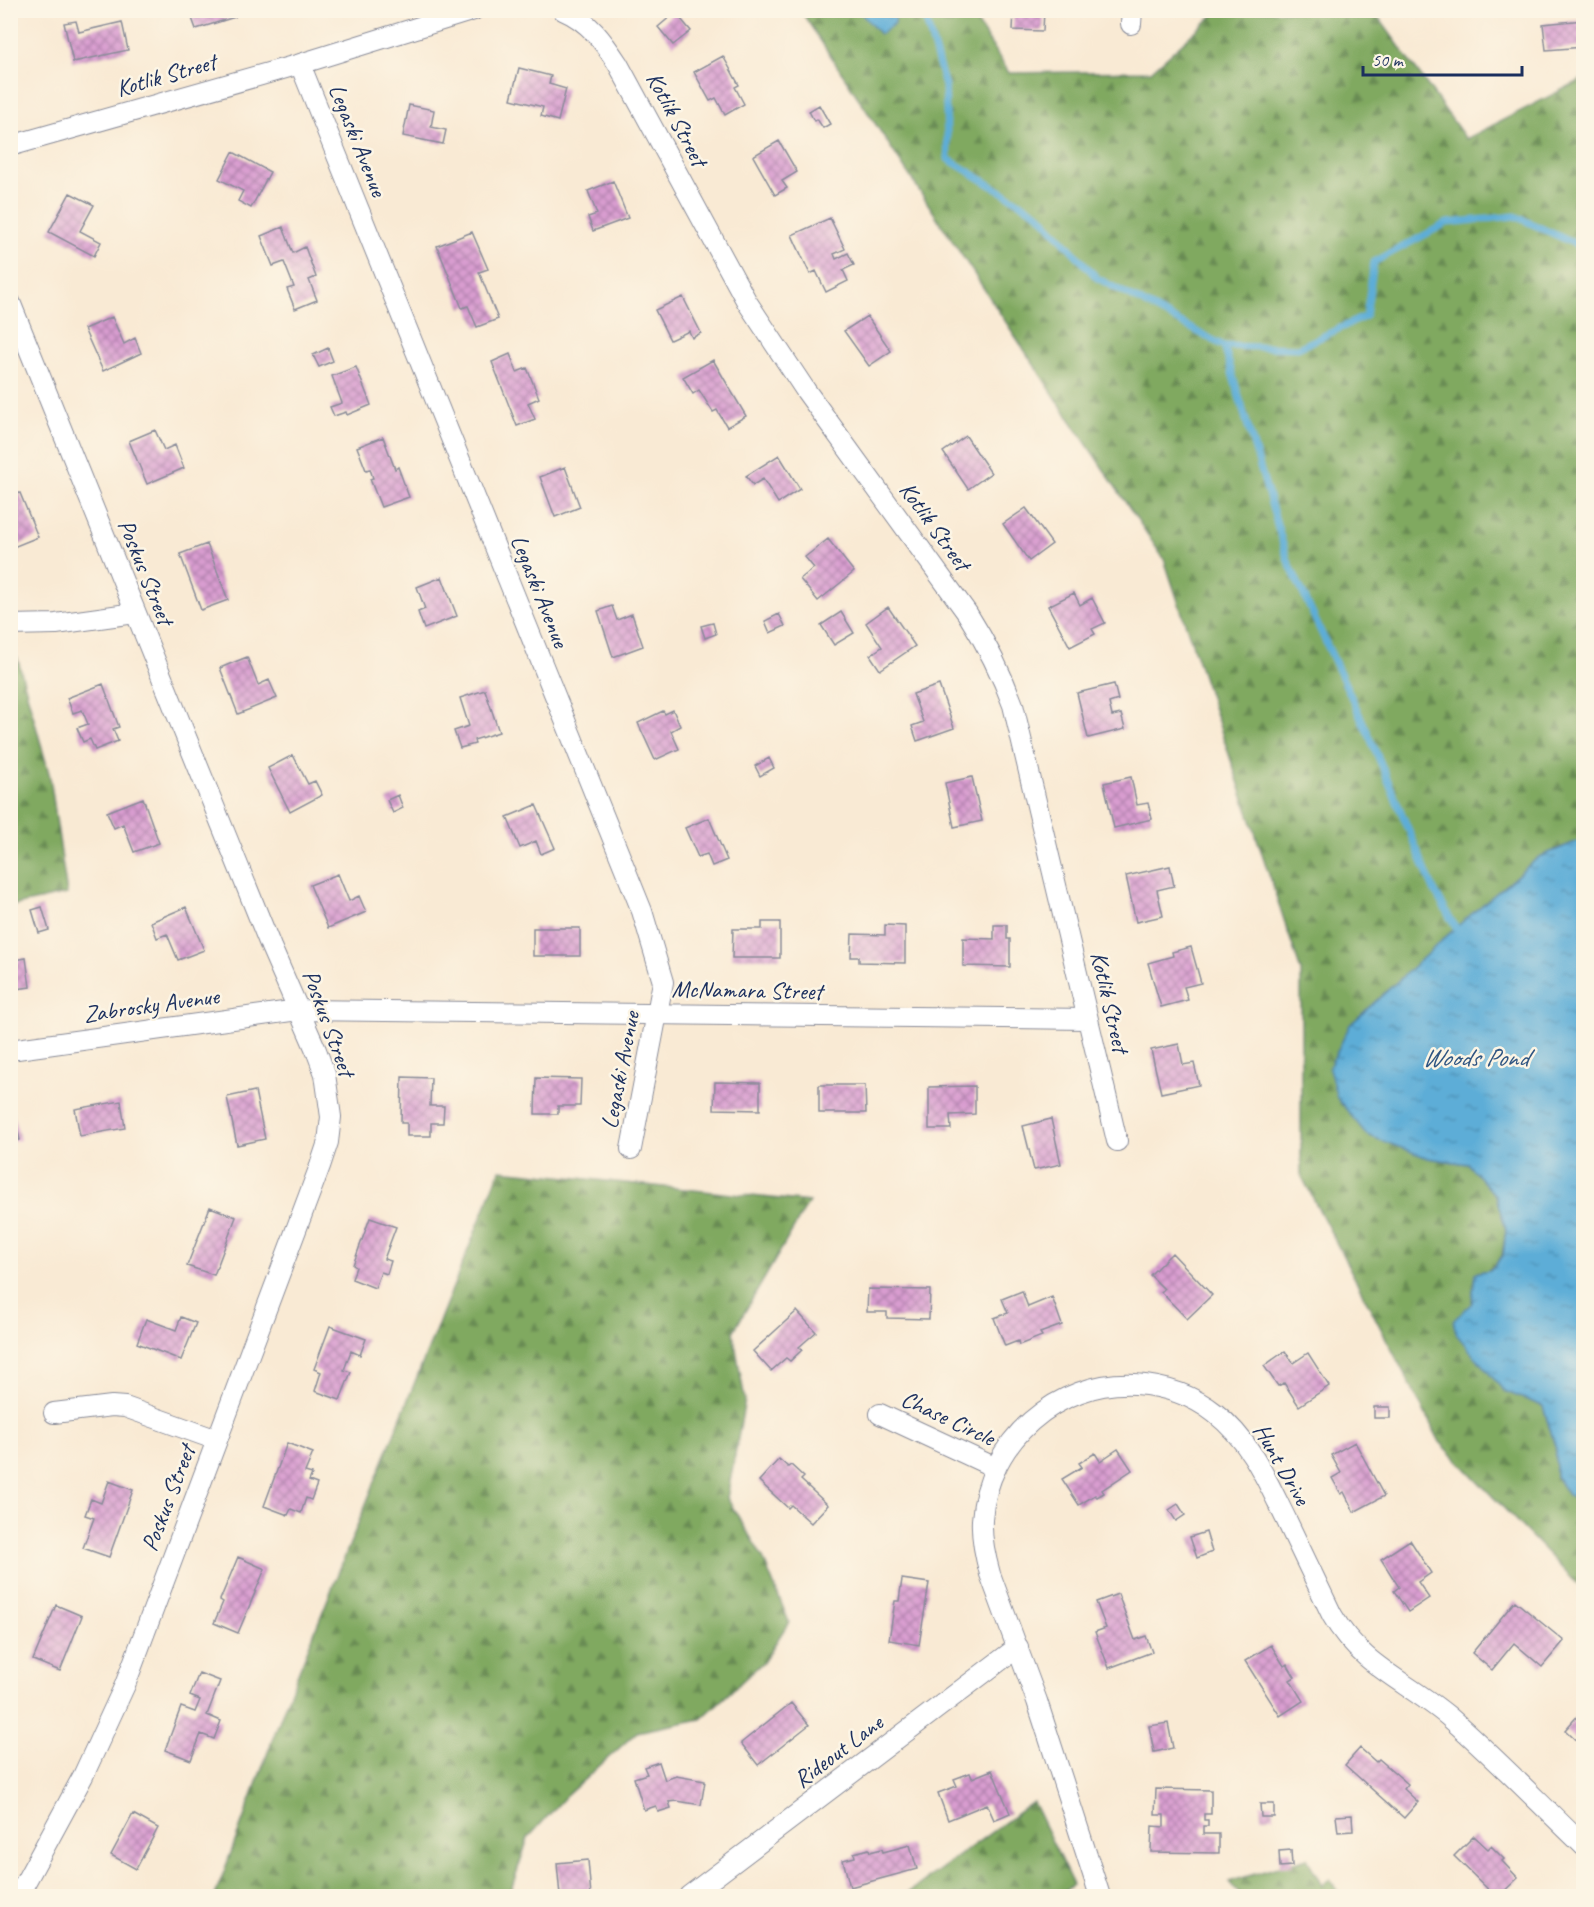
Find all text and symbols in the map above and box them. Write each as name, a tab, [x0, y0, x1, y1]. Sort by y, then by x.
scale bar	[1363, 39, 1522, 77]
street label: Kotlik Street	[113, 46, 222, 104]
text: 50 m	[1372, 49, 1405, 71]
street label: Kotlik Street	[640, 67, 716, 174]
street label: Legaski Avenue	[322, 79, 395, 203]
street label: Kotlik Street	[893, 476, 979, 579]
street label: Poskus Street	[111, 515, 182, 632]
street label: Legaski Avenue	[504, 530, 577, 654]
street label: Kotlik Street	[1084, 949, 1137, 1058]
street label: Poskus Street	[296, 966, 363, 1083]
street label: McNamara Street	[671, 974, 826, 1006]
street label: Zabrosky Avenue	[81, 980, 223, 1029]
street label: Legaski Avenue	[594, 1007, 646, 1131]
water label: Woods Pond	[1422, 1041, 1535, 1074]
street label: Chase Circle	[896, 1383, 1002, 1454]
street label: Hunt Drive	[1247, 1418, 1319, 1512]
street label: Poskus Street	[134, 1438, 203, 1555]
street label: Rideout Lane	[787, 1706, 890, 1794]

